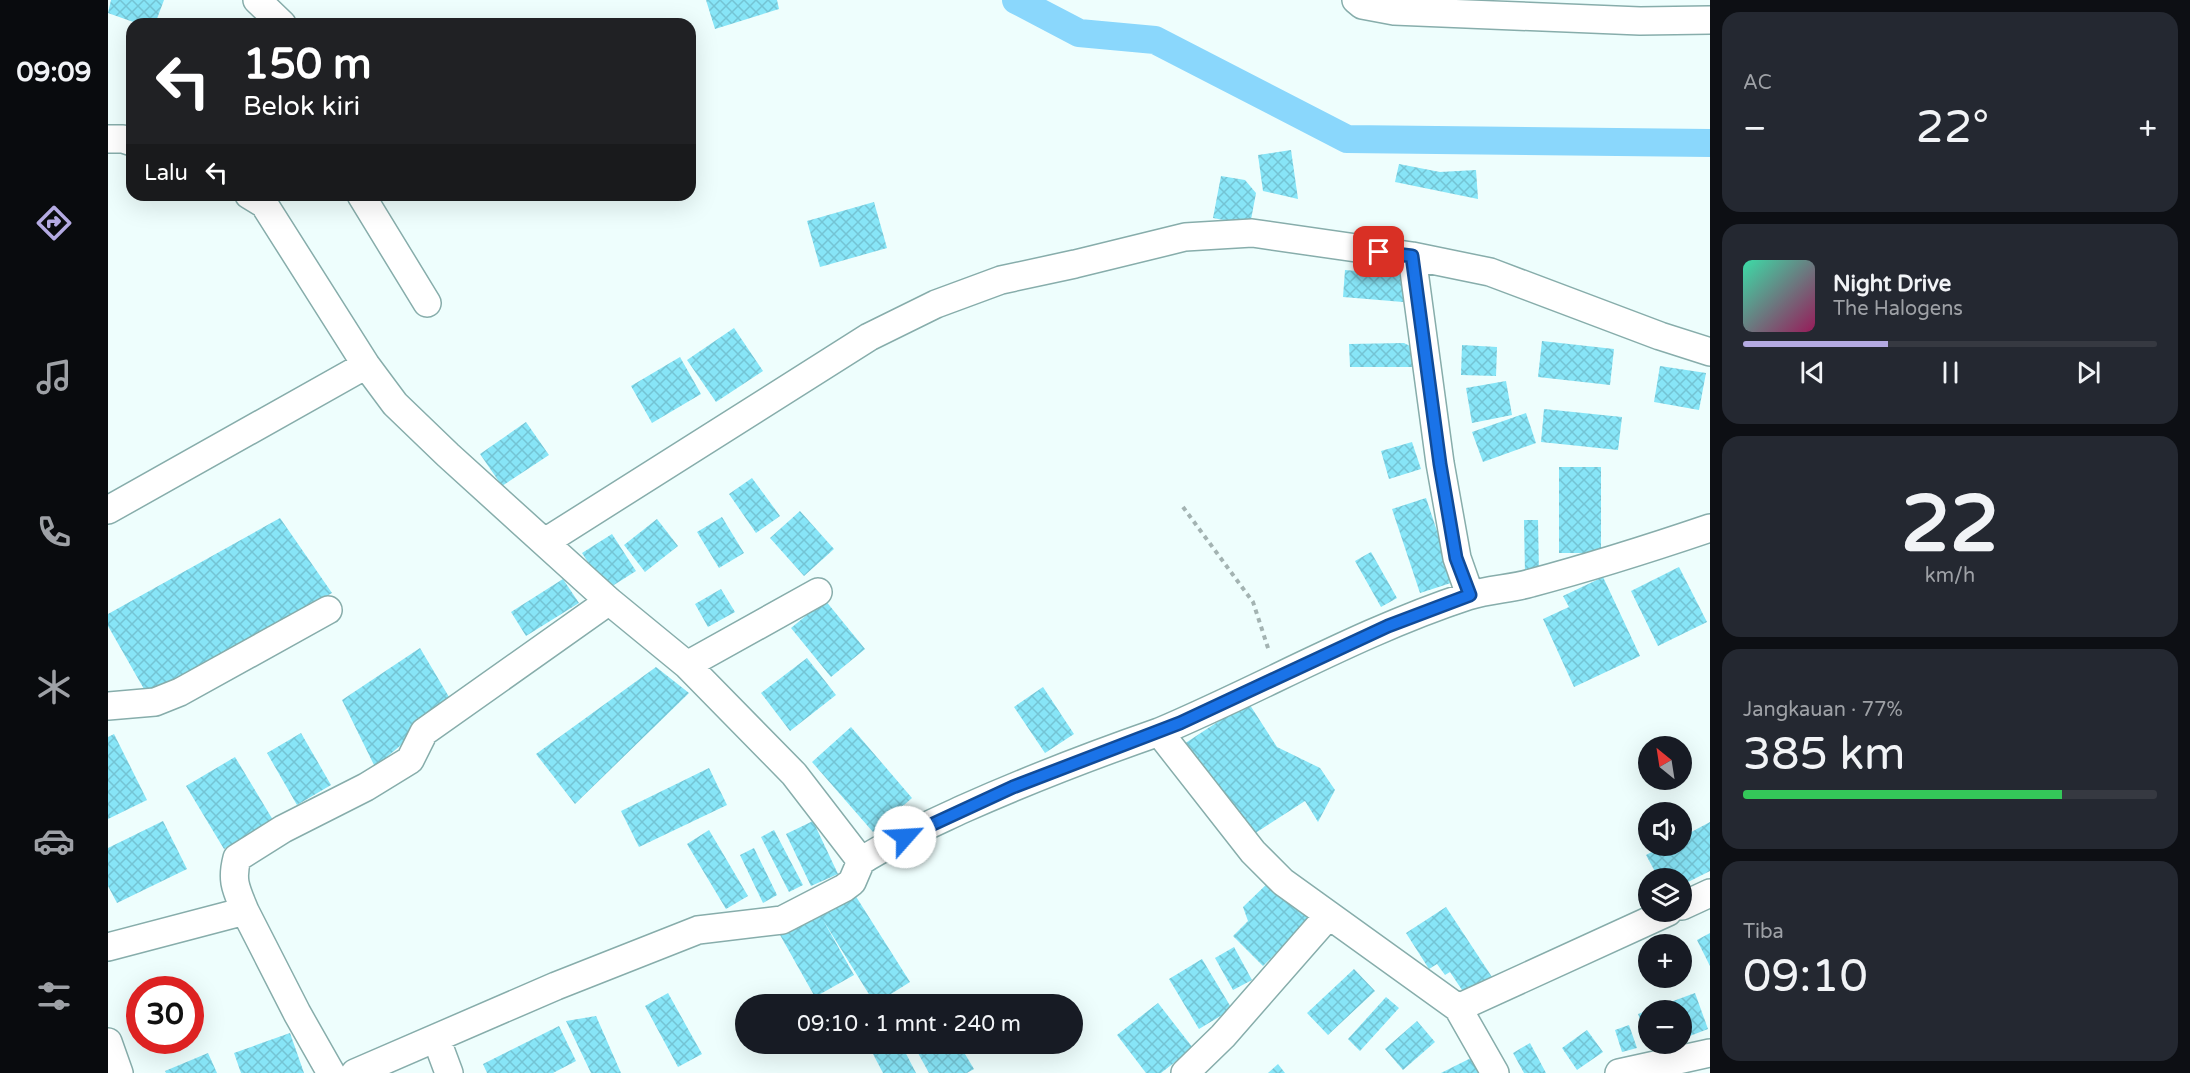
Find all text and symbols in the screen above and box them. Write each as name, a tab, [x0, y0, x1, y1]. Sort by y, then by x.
text: 150 m	[243, 39, 372, 90]
icon: left	[144, 42, 222, 120]
text: 09:09	[17, 56, 91, 89]
text: AC	[1743, 71, 1772, 95]
text: Belok kiri	[243, 90, 360, 123]
text: 22°	[1916, 101, 1989, 155]
text: −	[1743, 109, 1767, 148]
text: +	[2138, 109, 2157, 148]
icon: left	[200, 156, 233, 189]
text: Lalu	[144, 160, 188, 186]
icon: directions	[33, 202, 75, 244]
pin	[1353, 226, 1404, 277]
icon: arrive	[1362, 235, 1395, 268]
text: Night Drive	[1833, 271, 1951, 297]
text: The Halogens	[1833, 297, 1963, 321]
icon: music	[33, 356, 75, 398]
icon: previous	[1796, 356, 1829, 389]
icon: pause	[1934, 356, 1967, 389]
icon: next	[2072, 356, 2105, 389]
text: 22	[1901, 478, 1999, 572]
icon: phone	[33, 511, 75, 553]
text: km/h	[1925, 564, 1975, 588]
icon: climate	[33, 666, 75, 708]
text: Jangkauan · 77%	[1743, 698, 1903, 722]
text: 385 km	[1743, 728, 1905, 782]
north arrow	[1638, 736, 1692, 790]
map controls	[1638, 736, 1692, 1054]
button: sound	[1638, 802, 1692, 856]
position arrow	[873, 805, 937, 869]
icon: car	[33, 820, 75, 862]
button: layers	[1638, 868, 1692, 922]
text: Tiba	[1743, 920, 1784, 944]
button: +	[1638, 934, 1692, 988]
text: 09:10	[1743, 950, 1868, 1004]
icon: filters	[33, 975, 75, 1017]
speed limit sign: 30	[126, 976, 204, 1054]
button: −	[1638, 1000, 1692, 1054]
text: 09:10 · 1 mnt · 240 m	[797, 1011, 1021, 1037]

